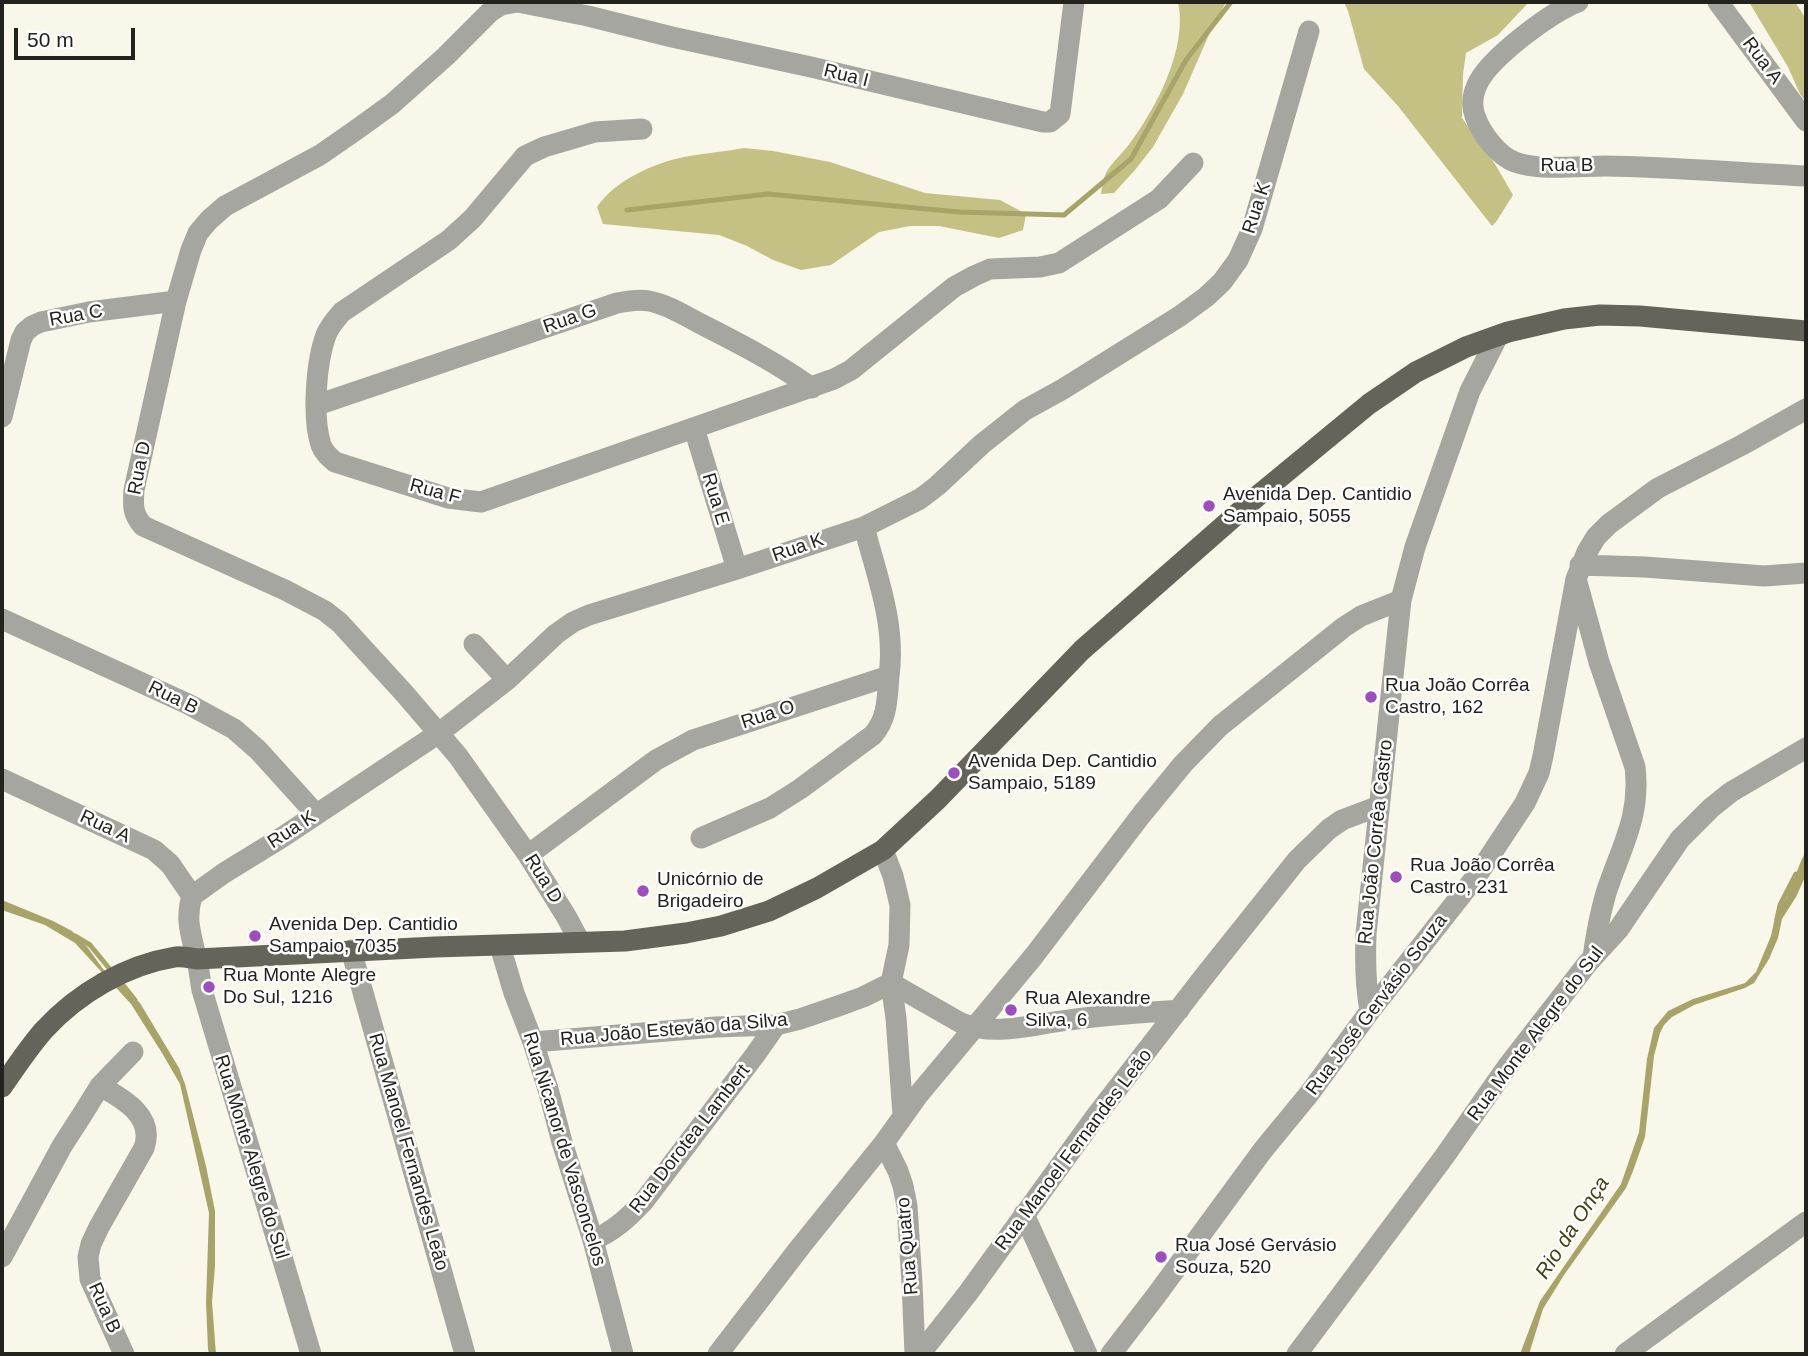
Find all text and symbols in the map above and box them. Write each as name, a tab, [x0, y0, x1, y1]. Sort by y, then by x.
scale bar	[18, 14, 138, 58]
text: 50 m	[27, 28, 74, 51]
street label: Rua A	[1737, 33, 1787, 89]
street label: Rua I	[821, 59, 871, 93]
street label: Rua B	[1541, 155, 1593, 177]
street label: Rua K	[1238, 179, 1276, 237]
street label: Rua G	[540, 299, 600, 339]
street label: Rua C	[48, 300, 104, 332]
street label: Rua D	[124, 439, 156, 497]
street label: Rua E	[696, 470, 734, 528]
street label: Rua F	[407, 474, 463, 510]
place label: Avenida Dep. Cantidio Sampaio, 5055	[1223, 484, 1412, 528]
marker: Avenida Dep. Cantidio Sampaio, 5055	[1201, 498, 1217, 514]
street label: Rua K	[769, 529, 827, 567]
place label: Rua João Corrêa Castro, 162	[1385, 675, 1530, 719]
street label: Rua B	[144, 676, 202, 720]
marker: Rua João Corrêa Castro, 162	[1363, 689, 1379, 705]
street label: Rua O	[738, 696, 798, 734]
street label: Rua João Corrêa Castro	[1354, 738, 1398, 946]
place label: Avenida Dep. Cantidio Sampaio, 5189	[968, 751, 1157, 795]
marker: Avenida Dep. Cantidio Sampaio, 5189	[946, 765, 962, 781]
street label: Rua A	[76, 806, 134, 848]
street label: Rua K	[264, 806, 320, 854]
street label: Rua D	[519, 850, 567, 908]
place label: Rua João Corrêa Castro, 231	[1410, 855, 1555, 899]
place label: Unicórnio de Brigadeiro	[657, 869, 764, 913]
marker: Rua João Corrêa Castro, 231	[1388, 869, 1404, 885]
marker: Unicórnio de Brigadeiro	[635, 883, 651, 899]
street label: Rua José Gervásio Souza	[1301, 910, 1453, 1100]
place label: Avenida Dep. Cantidio Sampaio, 7035	[269, 914, 458, 958]
marker: Avenida Dep. Cantidio Sampaio, 7035	[247, 928, 263, 944]
street label: Rua Monte Alegre do Sul	[1463, 942, 1609, 1126]
place label: Rua Monte Alegre Do Sul, 1216	[223, 965, 376, 1009]
marker: Rua Monte Alegre Do Sul, 1216	[201, 979, 217, 995]
place label: Rua Alexandre Silva, 6	[1025, 988, 1151, 1032]
marker: Rua Alexandre Silva, 6	[1003, 1002, 1019, 1018]
street label: Rua João Estevão da Silva	[559, 1009, 789, 1051]
street label: Rua Nicanor de Vasconcelos	[517, 1029, 611, 1269]
street label: Rua Manoel Fernandes Leão	[363, 1031, 453, 1273]
street label: Rua Manoel Fernandes Leão	[991, 1045, 1157, 1255]
street label: Rua Monte Alegre do Sul	[209, 1052, 293, 1262]
street label: Rua Dorotea Lambert	[625, 1060, 755, 1218]
water label: Rio da Onça	[1531, 1172, 1615, 1284]
street label: Rua Quatro	[892, 1196, 924, 1296]
place label: Rua José Gervásio Souza, 520	[1175, 1235, 1337, 1279]
marker: Rua José Gervásio Souza, 520	[1153, 1249, 1169, 1265]
street label: Rua B	[83, 1279, 125, 1337]

